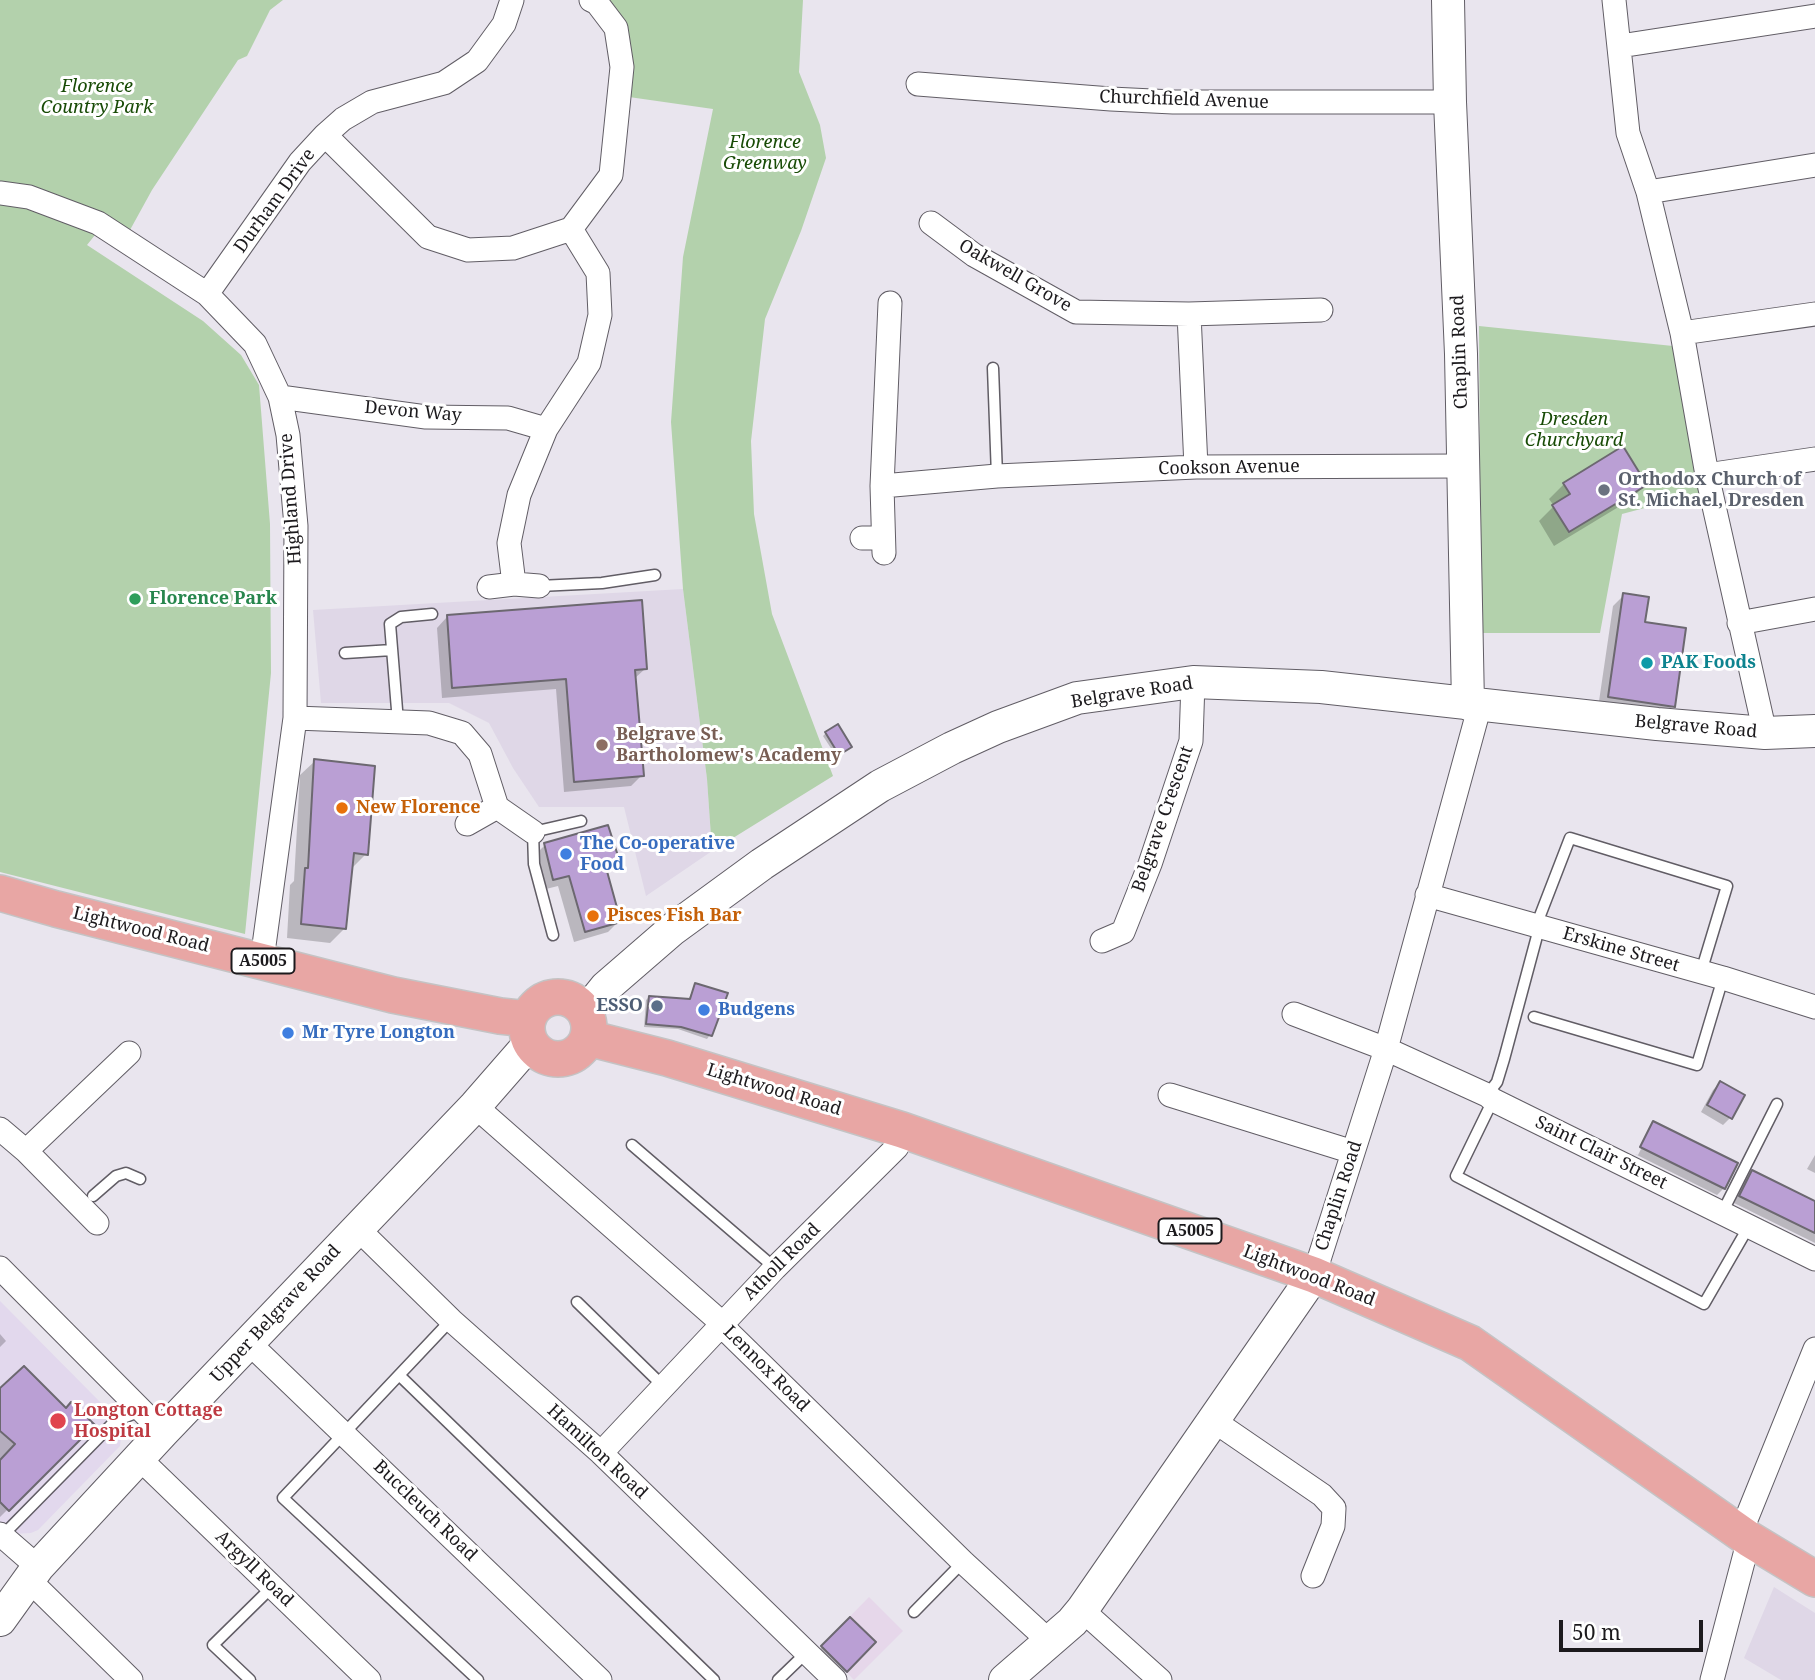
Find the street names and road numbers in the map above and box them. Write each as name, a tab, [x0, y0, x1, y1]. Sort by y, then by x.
street label: Churchfield Avenue	[1099, 86, 1269, 114]
street label: Durham Drive	[230, 145, 320, 257]
street label: Oakwell Grove	[955, 235, 1075, 317]
street label: Chaplin Road	[1447, 294, 1473, 410]
street label: Devon Way	[364, 397, 462, 427]
street label: Highland Drive	[276, 433, 306, 565]
street label: Cookson Avenue	[1158, 456, 1300, 480]
street label: Belgrave Road	[1070, 673, 1194, 713]
street label: Belgrave Road	[1634, 711, 1758, 743]
street label: Belgrave Crescent	[1128, 743, 1198, 895]
street label: Lightwood Road	[71, 903, 211, 957]
street label: Erskine Street	[1560, 923, 1682, 977]
road number: A5005	[232, 948, 294, 973]
street label: Lightwood Road	[704, 1059, 844, 1121]
street label: Saint Clair Street	[1531, 1112, 1671, 1194]
street label: Chaplin Road	[1311, 1138, 1367, 1254]
road number: A5005	[1158, 1218, 1222, 1244]
street label: Atholl Road	[739, 1219, 825, 1305]
street label: Upper Belgrave Road	[206, 1241, 346, 1387]
street label: Lightwood Road	[1240, 1241, 1378, 1311]
street label: Lennox Road	[718, 1321, 814, 1417]
street label: Hamilton Road	[542, 1400, 652, 1504]
street label: Buccleuch Road	[369, 1456, 481, 1566]
street label: Argyll Road	[210, 1526, 298, 1612]

